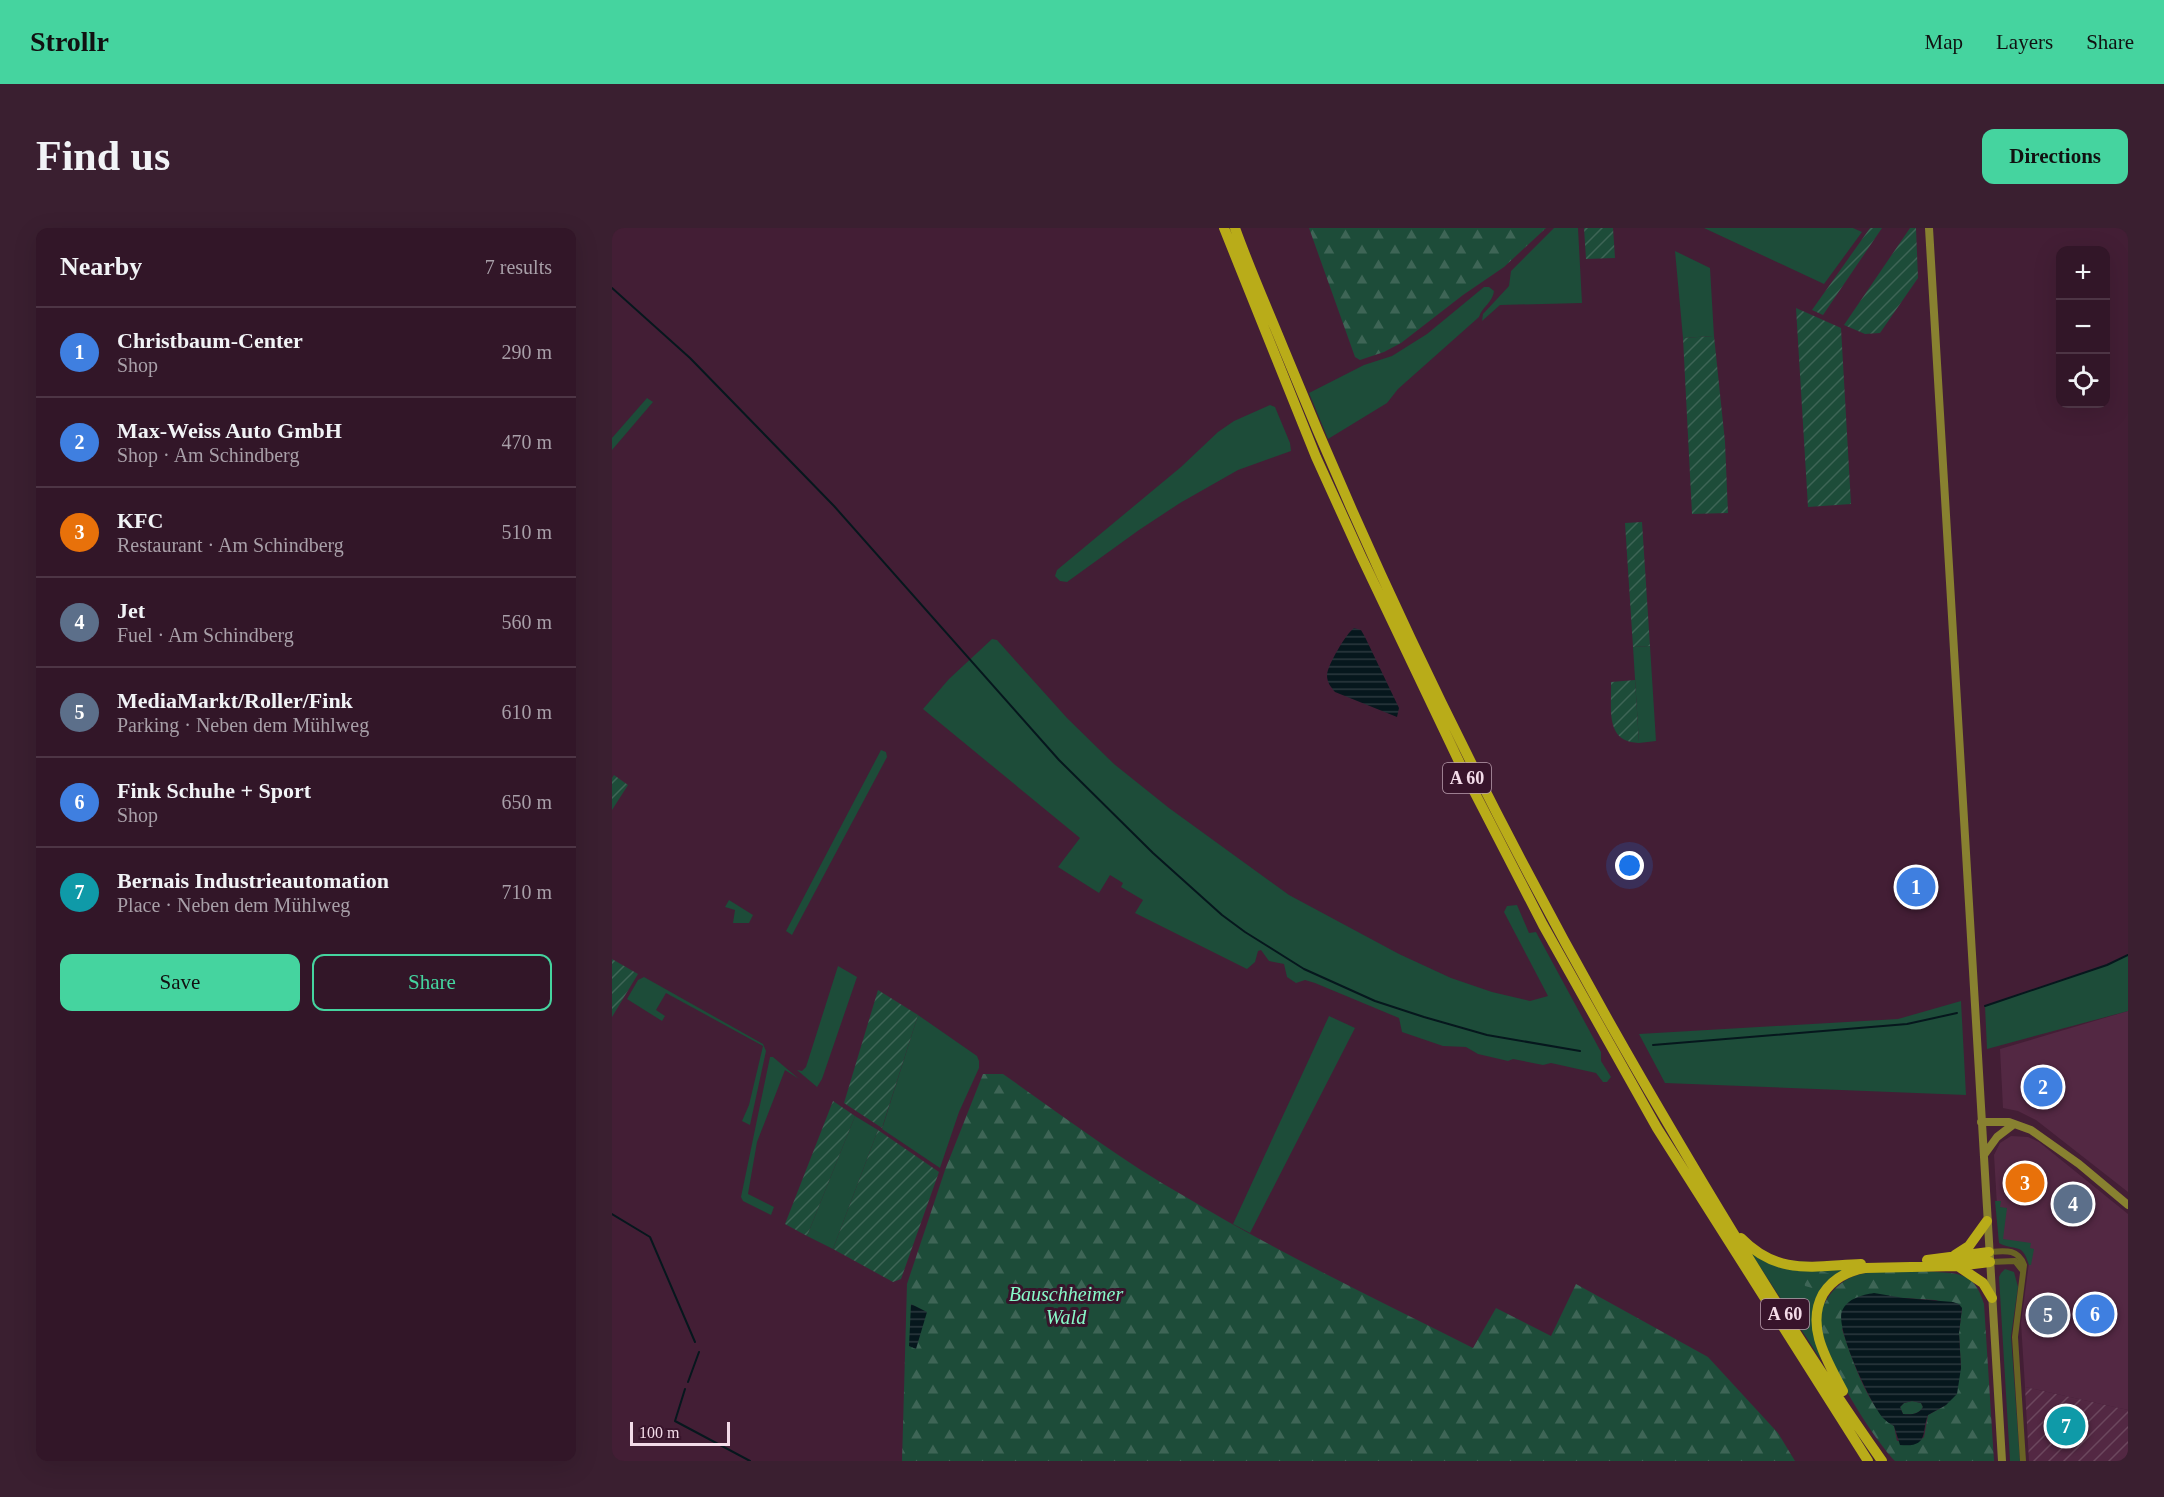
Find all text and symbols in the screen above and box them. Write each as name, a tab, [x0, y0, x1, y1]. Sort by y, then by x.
text: Strollr	[30, 26, 109, 57]
text: Map	[1925, 30, 1963, 54]
text: Layers	[1996, 30, 2053, 54]
text: Share	[2086, 30, 2134, 54]
button: Directions	[1982, 129, 2128, 184]
text: Find us	[36, 133, 170, 179]
map controls	[2056, 246, 2110, 408]
button: +	[2056, 246, 2110, 300]
text: Nearby	[60, 252, 142, 281]
text: 7 results	[485, 256, 552, 278]
button: −	[2056, 300, 2110, 354]
text: Christbaum-Center	[117, 328, 303, 353]
text: 1	[75, 341, 85, 363]
text: 290 m	[501, 341, 552, 363]
text: Shop	[117, 354, 158, 376]
button: locate	[2056, 354, 2110, 408]
text: Max-Weiss Auto GmbH	[117, 418, 342, 443]
text: 2	[75, 431, 85, 453]
text: 470 m	[501, 431, 552, 453]
text: Shop · Am Schindberg	[117, 444, 299, 466]
text: KFC	[117, 508, 163, 533]
text: 3	[75, 521, 85, 543]
text: 510 m	[501, 521, 552, 543]
text: Restaurant · Am Schindberg	[117, 534, 344, 556]
text: Jet	[117, 598, 145, 623]
text: 4	[75, 611, 85, 633]
text: 560 m	[501, 611, 552, 633]
text: Fuel · Am Schindberg	[117, 624, 294, 646]
text: MediaMarkt/Roller/Fink	[117, 688, 353, 713]
text: 5	[75, 701, 85, 723]
text: 610 m	[501, 701, 552, 723]
text: Parking · Neben dem Mühlweg	[117, 714, 369, 736]
road number: A 60	[1443, 763, 1491, 793]
text: Fink Schuhe + Sport	[117, 778, 311, 803]
text: 6	[75, 791, 85, 813]
text: 650 m	[501, 791, 552, 813]
text: Shop	[117, 804, 158, 826]
your location	[1615, 851, 1644, 880]
pin: 1	[1896, 864, 1936, 910]
text: Bernais Industrieautomation	[117, 868, 389, 893]
text: 7	[75, 881, 85, 903]
text: 710 m	[501, 881, 552, 903]
text: Place · Neben dem Mühlweg	[117, 894, 350, 916]
button: Save	[60, 954, 300, 1011]
button: Share	[312, 954, 552, 1011]
pin: 2	[2024, 1064, 2062, 1110]
pin: 3	[2006, 1160, 2044, 1206]
pin: 4	[2054, 1182, 2092, 1226]
park label: Bauschheimer Wald	[1009, 1283, 1123, 1328]
pin: 5	[2028, 1292, 2068, 1338]
pin: 6	[2076, 1292, 2114, 1336]
road number: A 60	[1761, 1299, 1809, 1329]
pin: 7	[2046, 1404, 2086, 1448]
scale bar	[630, 1419, 730, 1446]
text: 100 m	[639, 1424, 679, 1441]

